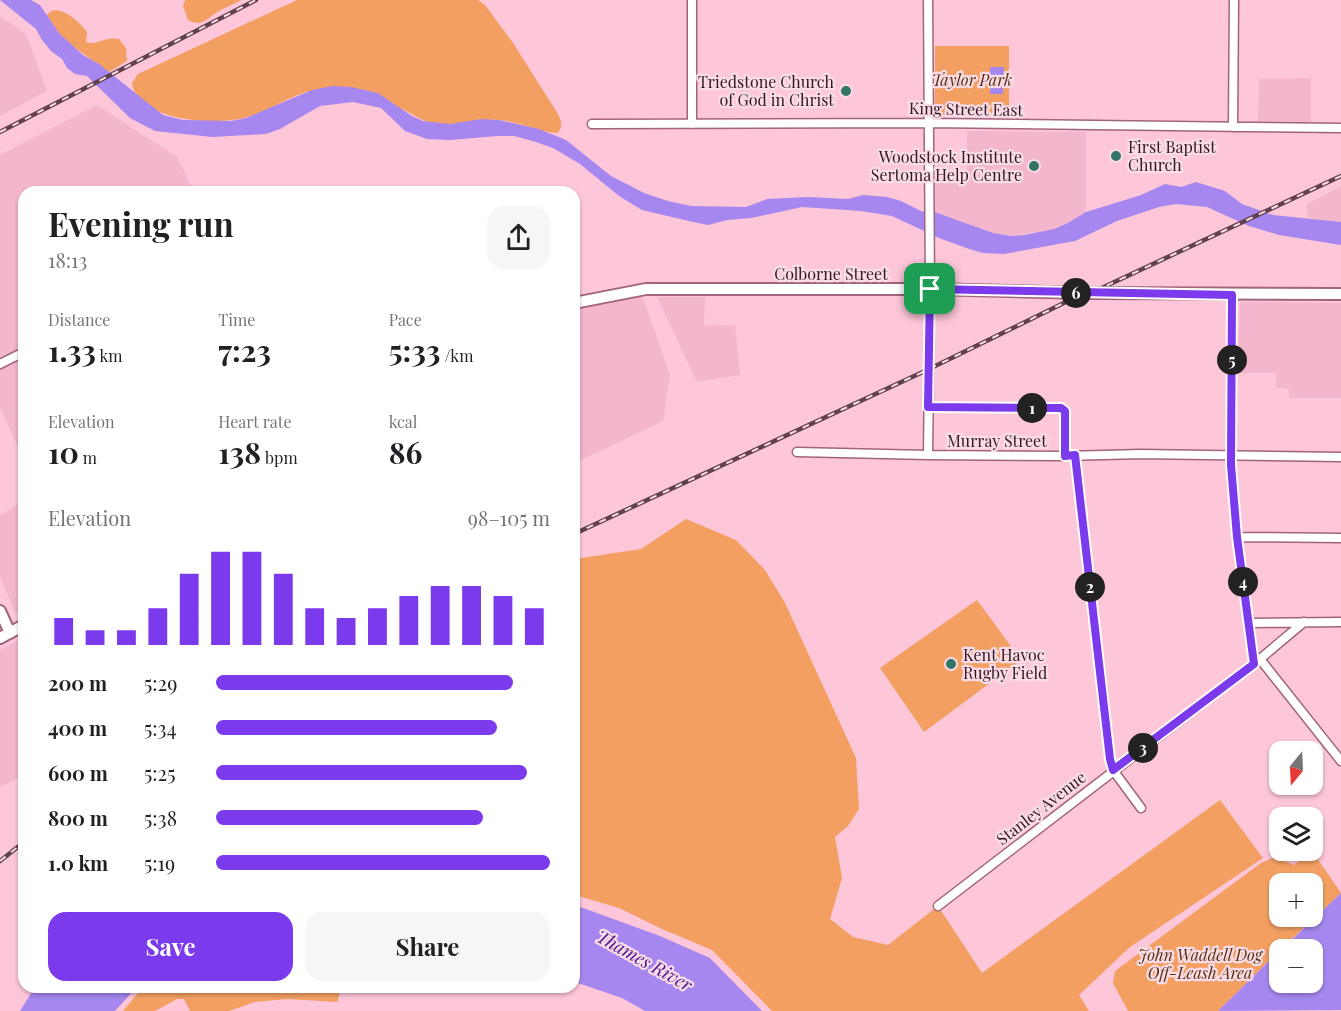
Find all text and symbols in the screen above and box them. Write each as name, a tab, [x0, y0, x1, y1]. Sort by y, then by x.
park label: Taylor Park	[932, 69, 1012, 90]
place label: Triedstone Church of God in Christ	[698, 71, 835, 110]
marker: Triedstone Church of God in Christ	[839, 84, 853, 98]
street label: King Street East	[909, 97, 1024, 120]
place label: First Baptist Church	[1128, 136, 1216, 175]
place label: Woodstock Institute Sertoma Help Centre	[871, 146, 1022, 185]
marker: First Baptist Church	[1109, 149, 1123, 163]
marker: Woodstock Institute Sertoma Help Centre	[1027, 159, 1041, 173]
text: Evening run	[48, 201, 234, 245]
button: share	[487, 206, 550, 269]
text: 18:13	[48, 246, 87, 273]
street label: Colborne Street	[774, 263, 888, 284]
pin	[904, 263, 955, 314]
icon: arrive	[913, 272, 946, 305]
pin: 6	[1061, 278, 1091, 308]
text: 6	[1072, 282, 1080, 303]
text: Distance	[48, 309, 110, 330]
text: Time	[218, 309, 255, 330]
text: Pace	[389, 309, 422, 330]
text: 1.33	[48, 330, 96, 370]
text: 7:23	[218, 330, 271, 370]
text: 5:33	[389, 330, 440, 370]
text: km	[96, 345, 122, 366]
text: /km	[440, 345, 473, 366]
pin: 5	[1217, 345, 1247, 375]
text: 5	[1228, 349, 1236, 370]
pin: 1	[1017, 393, 1047, 423]
text: 1	[1029, 397, 1035, 418]
text: Elevation	[48, 411, 115, 432]
text: Heart rate	[218, 411, 292, 432]
text: kcal	[389, 411, 417, 432]
street label: Murray Street	[947, 430, 1047, 451]
text: 10	[48, 432, 79, 472]
text: 138	[218, 432, 261, 472]
text: 86	[389, 432, 422, 472]
text: m	[79, 447, 97, 468]
text: bpm	[261, 447, 298, 468]
text: Elevation	[48, 504, 131, 531]
text: 98–105 m	[468, 504, 550, 531]
pin: 4	[1228, 567, 1258, 597]
text: 4	[1239, 571, 1247, 592]
pin: 2	[1075, 572, 1105, 602]
text: 2	[1086, 576, 1094, 597]
place label: Kent Havoc Rugby Field	[963, 644, 1047, 683]
marker: Kent Havoc Rugby Field	[944, 657, 958, 671]
text: 200 m	[48, 669, 107, 696]
text: 5:29	[144, 669, 177, 696]
text: 400 m	[48, 714, 107, 741]
text: 5:34	[144, 714, 177, 741]
pin: 3	[1128, 733, 1158, 763]
text: 3	[1139, 737, 1147, 758]
north arrow	[1269, 741, 1323, 795]
map controls	[1269, 741, 1323, 993]
text: 600 m	[48, 759, 108, 786]
text: 5:25	[144, 759, 176, 786]
street label: Stanley Avenue	[992, 766, 1090, 849]
text: 800 m	[48, 804, 108, 831]
text: 5:38	[144, 804, 177, 831]
button: layers	[1269, 807, 1323, 861]
text: 1.0 km	[48, 849, 108, 876]
text: 5:19	[144, 849, 175, 876]
button: +	[1269, 873, 1323, 927]
button: Save	[48, 912, 293, 981]
button: Share	[305, 912, 550, 981]
water label: Thames River	[592, 924, 698, 997]
button: −	[1269, 939, 1323, 993]
park label: John Waddell Dog Off-Leash Area	[1138, 944, 1264, 983]

